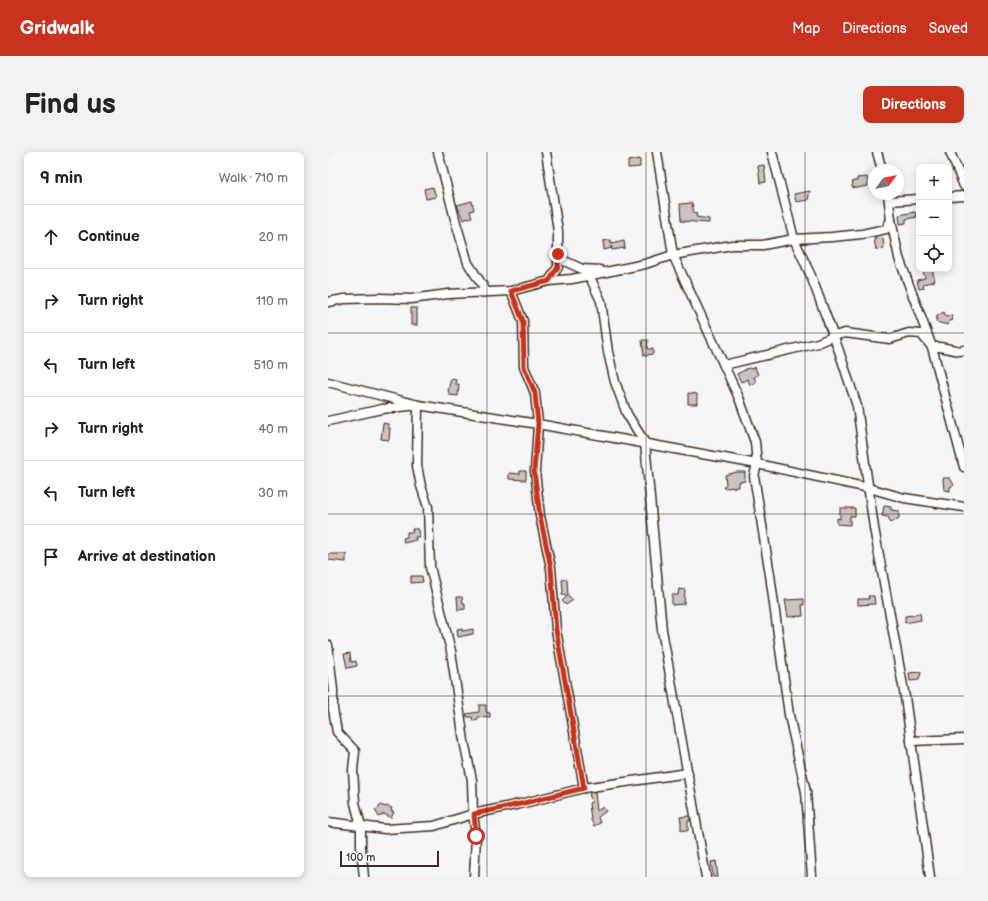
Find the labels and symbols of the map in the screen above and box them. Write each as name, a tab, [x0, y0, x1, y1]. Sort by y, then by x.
north arrow	[868, 164, 904, 200]
route end	[549, 245, 567, 263]
route start	[467, 827, 485, 845]
scale bar	[340, 849, 439, 868]

